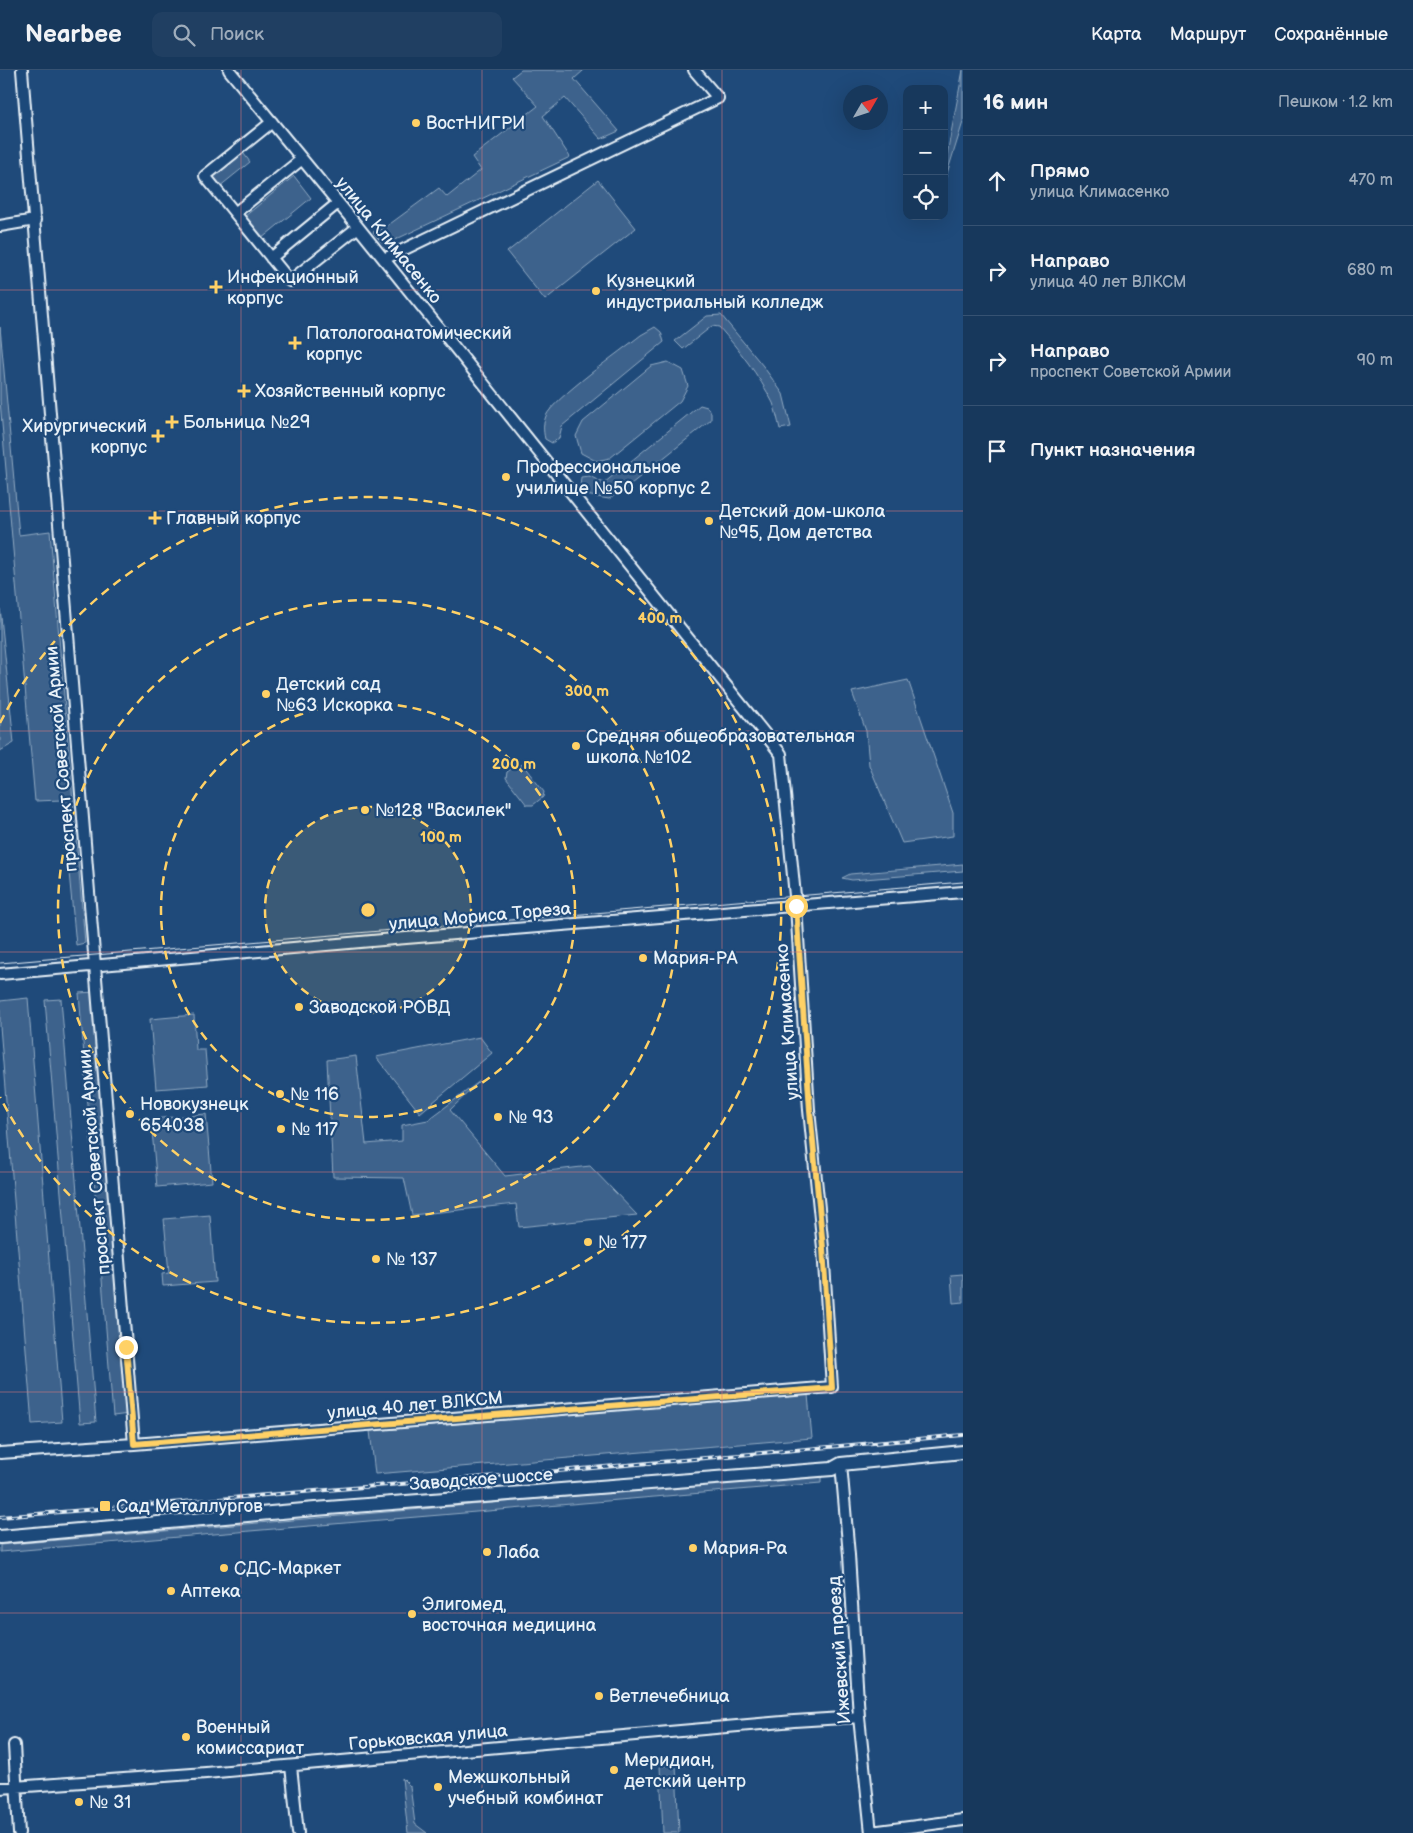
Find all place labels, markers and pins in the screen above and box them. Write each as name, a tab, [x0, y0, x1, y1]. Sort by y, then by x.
place label: ВостНИГРИ	[426, 113, 525, 134]
marker: ВостНИГРИ	[410, 117, 422, 129]
place label: Инфекционный корпус	[227, 267, 359, 309]
place label: Кузнецкий индустриальный колледж	[606, 271, 824, 313]
marker: Инфекционный корпус	[209, 280, 223, 294]
marker: Кузнецкий индустриальный колледж	[590, 285, 602, 297]
place label: Патологоанатомический корпус	[306, 323, 512, 365]
marker: Патологоанатомический корпус	[288, 336, 302, 350]
place label: Хозяйственный корпус	[255, 381, 446, 402]
marker: Хозяйственный корпус	[237, 384, 251, 398]
place label: Больница №29	[183, 412, 311, 433]
marker: Больница №29	[165, 415, 179, 429]
place label: Хирургический корпус	[22, 416, 147, 458]
marker: Хирургический корпус	[151, 429, 165, 443]
place label: Профессиональное училище №50 корпус 2	[516, 457, 711, 499]
marker: Профессиональное училище №50 корпус 2	[500, 471, 512, 483]
place label: Детский дом-школа №95, Дом детства	[719, 501, 886, 543]
place label: Главный корпус	[166, 508, 301, 529]
marker: Главный корпус	[148, 511, 162, 525]
marker: Детский дом-школа №95, Дом детства	[703, 515, 715, 527]
place label: Детский сад №63 Искорка	[276, 674, 393, 716]
marker: Детский сад №63 Искорка	[260, 688, 272, 700]
place label: Средняя общеобразовательная школа №102	[586, 726, 855, 768]
marker: Средняя общеобразовательная школа №102	[570, 740, 582, 752]
place label: №128 "Василек"	[375, 800, 511, 821]
marker: №128 "Василек"	[359, 804, 371, 816]
centre of rings	[359, 901, 377, 919]
place label: Мария-РА	[653, 948, 738, 969]
marker: Мария-РА	[637, 952, 649, 964]
place label: Заводской РОВД	[309, 997, 451, 1018]
marker: Заводской РОВД	[293, 1001, 305, 1013]
place label: № 116	[290, 1084, 339, 1105]
marker: № 116	[274, 1088, 286, 1100]
place label: Новокузнецк 654038	[140, 1094, 249, 1136]
place label: № 93	[508, 1107, 554, 1128]
marker: Новокузнецк 654038	[124, 1108, 136, 1120]
marker: № 93	[492, 1111, 504, 1123]
place label: № 117	[291, 1119, 338, 1140]
marker: № 117	[275, 1123, 287, 1135]
place label: № 177	[598, 1232, 647, 1253]
marker: № 177	[582, 1236, 594, 1248]
place label: № 137	[386, 1249, 437, 1270]
marker: № 137	[370, 1253, 382, 1265]
place label: Сад Металлургов	[116, 1496, 263, 1517]
marker: Сад Металлургов	[98, 1499, 112, 1513]
place label: Мария-Ра	[703, 1538, 788, 1559]
place label: Лаба	[496, 1542, 540, 1563]
marker: Мария-Ра	[687, 1542, 699, 1554]
marker: Лаба	[481, 1546, 493, 1558]
place label: СДС-Маркет	[234, 1558, 342, 1579]
marker: СДС-Маркет	[218, 1562, 230, 1574]
place label: Аптека	[180, 1581, 241, 1602]
marker: Аптека	[165, 1585, 177, 1597]
place label: Элигомед, восточная медицина	[422, 1594, 597, 1636]
marker: Элигомед, восточная медицина	[406, 1608, 418, 1620]
place label: Ветлечебница	[609, 1686, 730, 1707]
marker: Ветлечебница	[593, 1690, 605, 1702]
place label: Военный комиссариат	[196, 1717, 305, 1759]
marker: Военный комиссариат	[180, 1731, 192, 1743]
place label: Меридиан, детский центр	[624, 1750, 746, 1792]
marker: Меридиан, детский центр	[608, 1764, 620, 1776]
place label: Межшкольный учебный комбинат	[448, 1767, 604, 1809]
marker: Межшкольный учебный комбинат	[432, 1781, 444, 1793]
place label: № 31	[89, 1792, 131, 1813]
marker: № 31	[73, 1796, 85, 1808]

